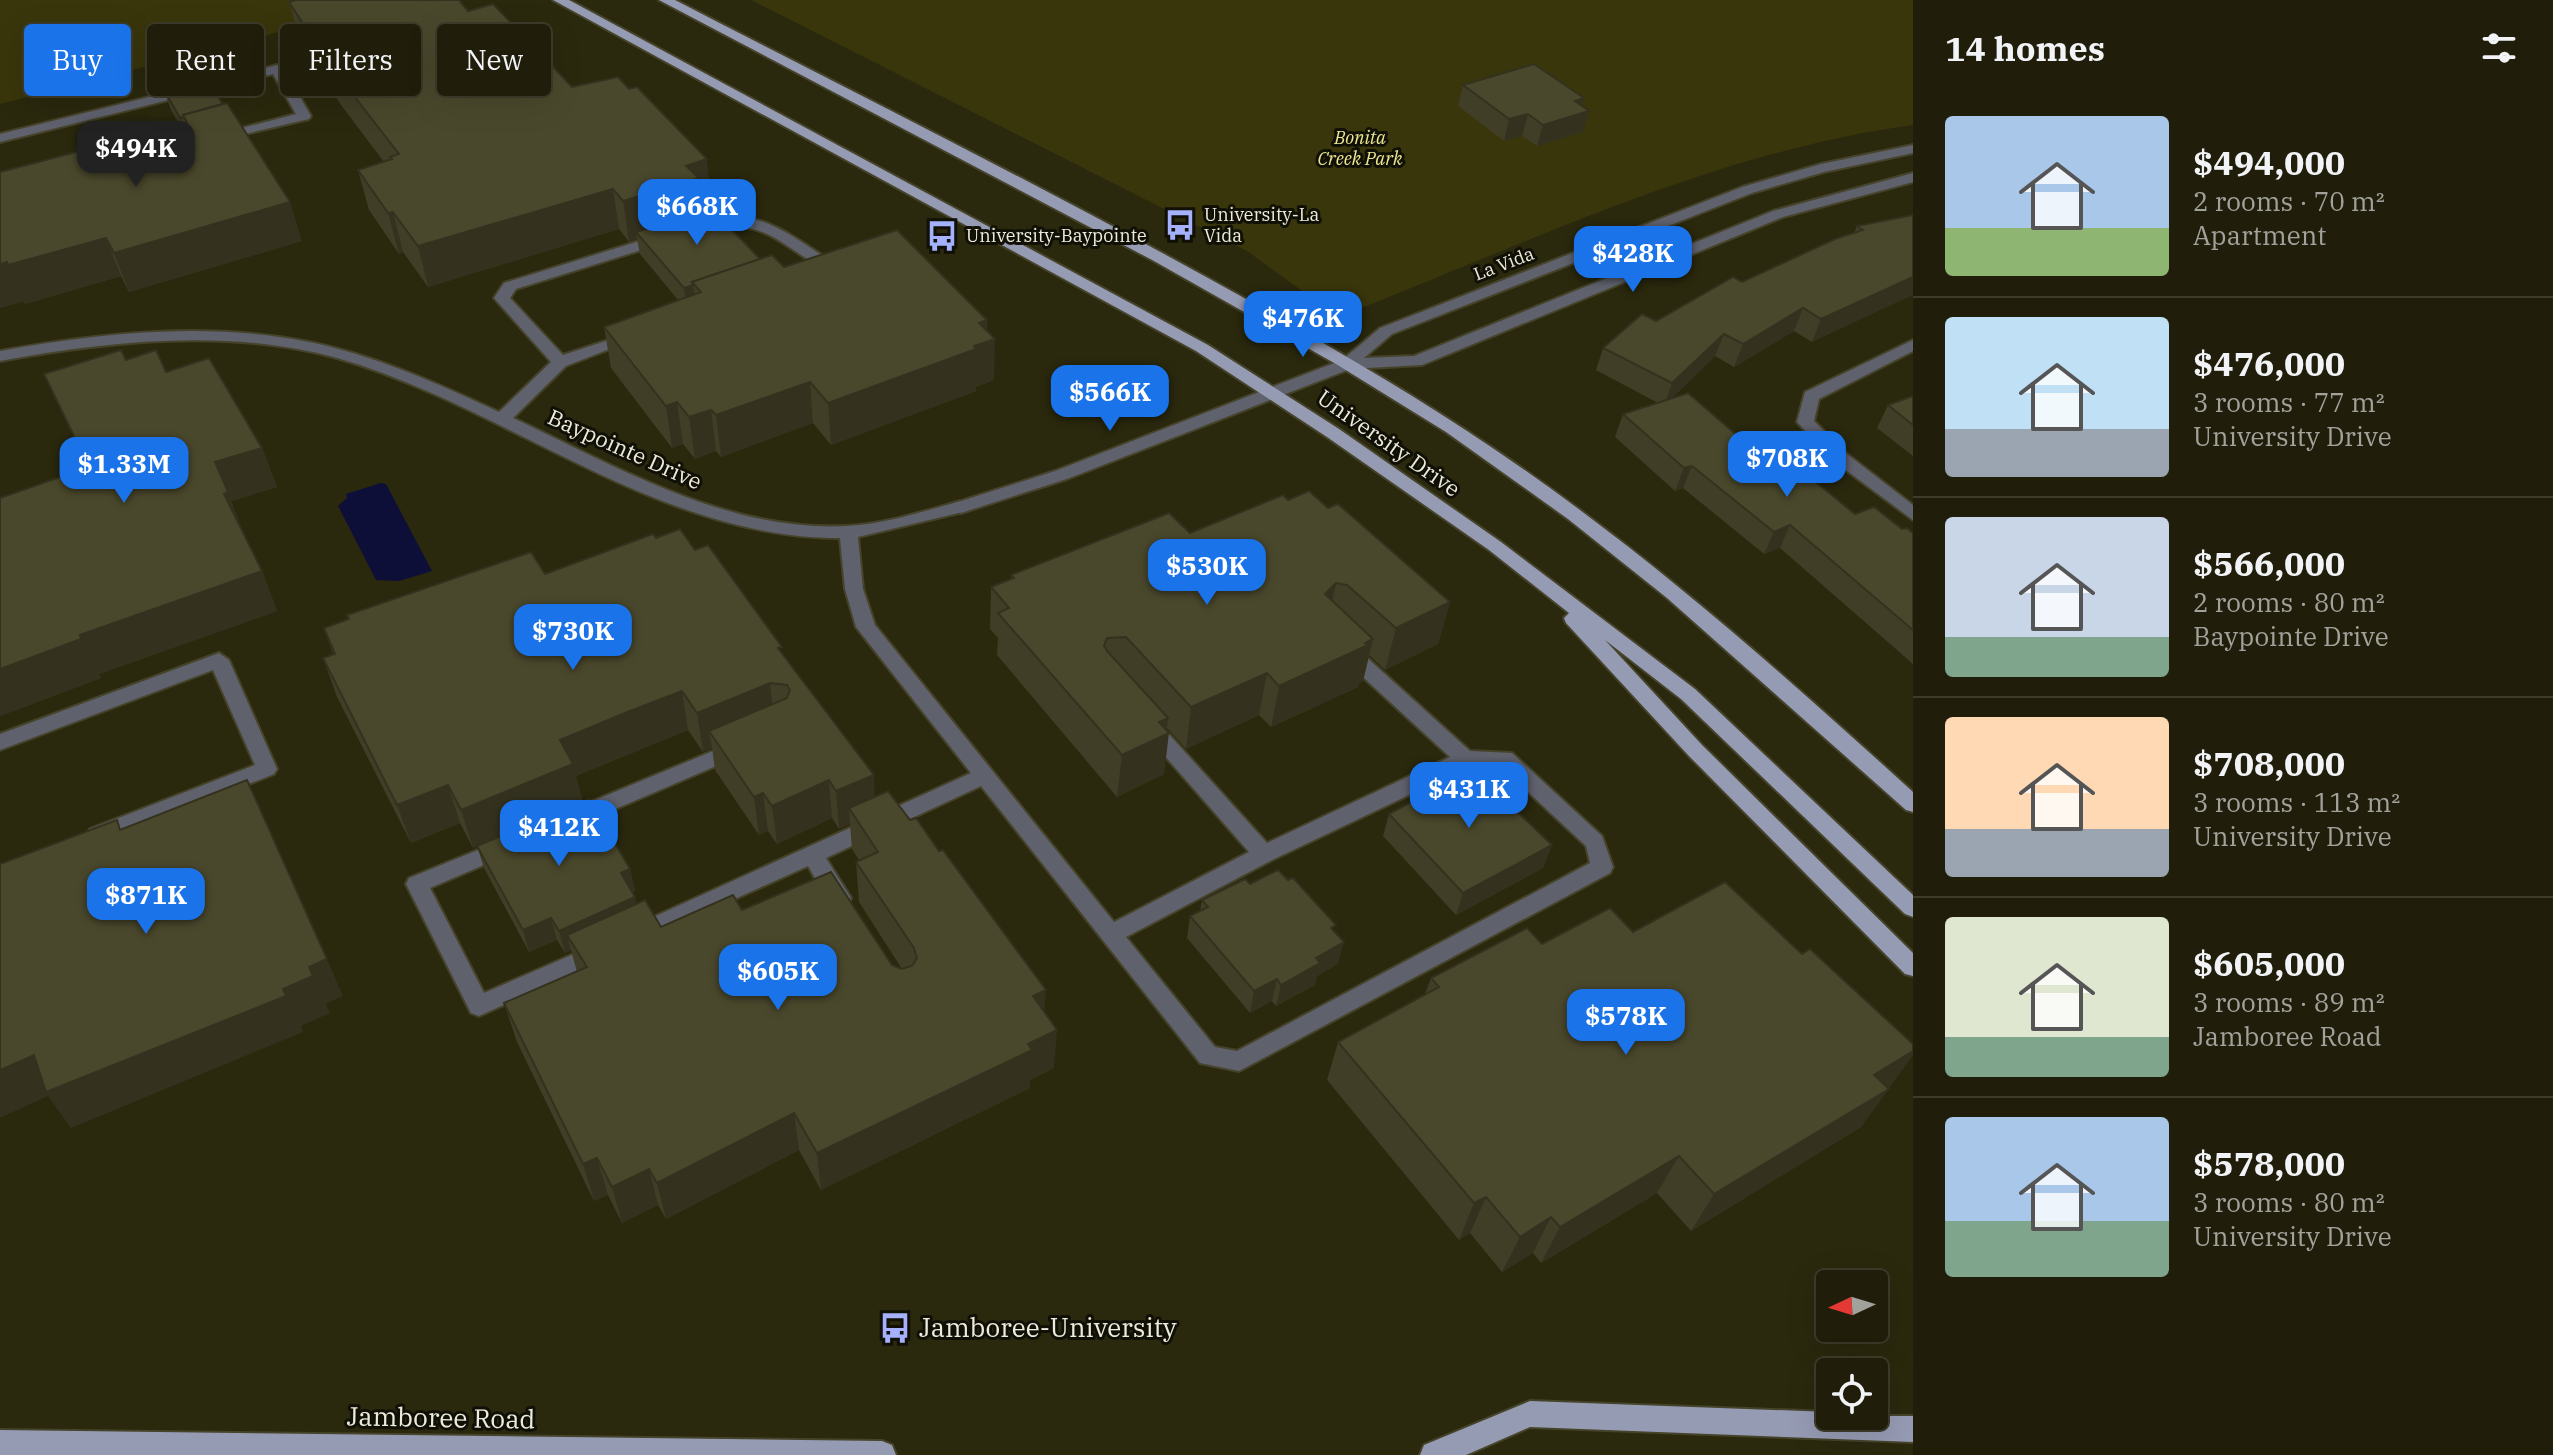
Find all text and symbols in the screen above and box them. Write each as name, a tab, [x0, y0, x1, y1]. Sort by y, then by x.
chip: Buy	[24, 24, 131, 96]
chip: Rent	[147, 24, 264, 96]
chip: Filters	[280, 24, 421, 96]
chip: New	[437, 24, 551, 96]
text: 14 homes	[1945, 26, 2105, 70]
icon: filters	[2477, 26, 2521, 70]
pin: $494K	[80, 121, 192, 189]
park label: Bonita Creek Park	[1317, 126, 1403, 170]
text: $494K	[95, 130, 177, 164]
text: $494,000	[2193, 140, 2345, 184]
icon: home	[2009, 148, 2105, 244]
pin: $668K	[641, 179, 753, 247]
text: 2 rooms · 70 m²	[2193, 184, 2385, 218]
text: $668K	[656, 188, 738, 222]
place label: University-La Vida	[1204, 203, 1319, 247]
bus stop icon: University-La Vida	[1163, 208, 1197, 242]
text: Apartment	[2193, 218, 2326, 252]
bus stop icon: University-Baypointe	[925, 219, 959, 253]
place label: University-Baypointe	[966, 224, 1147, 247]
pin: $428K	[1577, 226, 1689, 294]
text: $428K	[1592, 235, 1674, 269]
street label: La Vida	[1470, 241, 1537, 286]
pin: $476K	[1247, 291, 1359, 359]
text: $476K	[1262, 300, 1344, 334]
text: $476,000	[2193, 341, 2345, 385]
icon: home	[2009, 349, 2105, 445]
pin: $566K	[1054, 365, 1166, 433]
text: $566K	[1069, 374, 1151, 408]
street label: University Drive	[1312, 383, 1466, 503]
text: 3 rooms · 77 m²	[2193, 385, 2385, 419]
street label: Baypointe Drive	[544, 402, 707, 495]
text: University Drive	[2193, 419, 2392, 453]
pin: $708K	[1731, 431, 1843, 499]
pin: $1.33M	[59, 437, 189, 505]
text: $708K	[1746, 440, 1828, 474]
text: $1.33M	[78, 446, 170, 480]
pin: $530K	[1151, 539, 1263, 607]
text: $566,000	[2193, 541, 2345, 585]
text: $530K	[1166, 548, 1248, 582]
icon: home	[2009, 549, 2105, 645]
text: 2 rooms · 80 m²	[2193, 585, 2385, 619]
pin: $730K	[517, 604, 629, 672]
text: $730K	[532, 613, 614, 647]
text: Baypointe Drive	[2193, 619, 2389, 653]
text: $708,000	[2193, 741, 2345, 785]
icon: home	[2009, 749, 2105, 845]
pin: $431K	[1413, 762, 1525, 830]
text: $431K	[1428, 771, 1510, 805]
text: 3 rooms · 113 m²	[2193, 785, 2400, 819]
pin: $412K	[503, 800, 615, 868]
text: $412K	[518, 809, 600, 843]
text: University Drive	[2193, 819, 2392, 853]
pin: $871K	[90, 868, 202, 936]
text: $871K	[105, 877, 187, 911]
text: $605,000	[2193, 941, 2345, 985]
pin: $605K	[722, 944, 834, 1012]
icon: home	[2009, 949, 2105, 1045]
text: $605K	[737, 953, 819, 987]
text: 3 rooms · 89 m²	[2193, 985, 2385, 1019]
pin: $578K	[1570, 989, 1682, 1057]
text: $578K	[1585, 998, 1667, 1032]
text: Jamboree Road	[2193, 1019, 2382, 1053]
text: $578,000	[2193, 1141, 2345, 1185]
icon: home	[2009, 1149, 2105, 1245]
text: 3 rooms · 80 m²	[2193, 1185, 2385, 1219]
text: University Drive	[2193, 1219, 2392, 1253]
north arrow	[1816, 1270, 1888, 1342]
map controls	[1816, 1270, 1888, 1430]
place label: Jamboree-University	[919, 1310, 1177, 1344]
bus stop icon: Jamboree-University	[878, 1311, 912, 1345]
button: locate	[1816, 1358, 1888, 1430]
street label: Jamboree Road	[346, 1398, 536, 1436]

